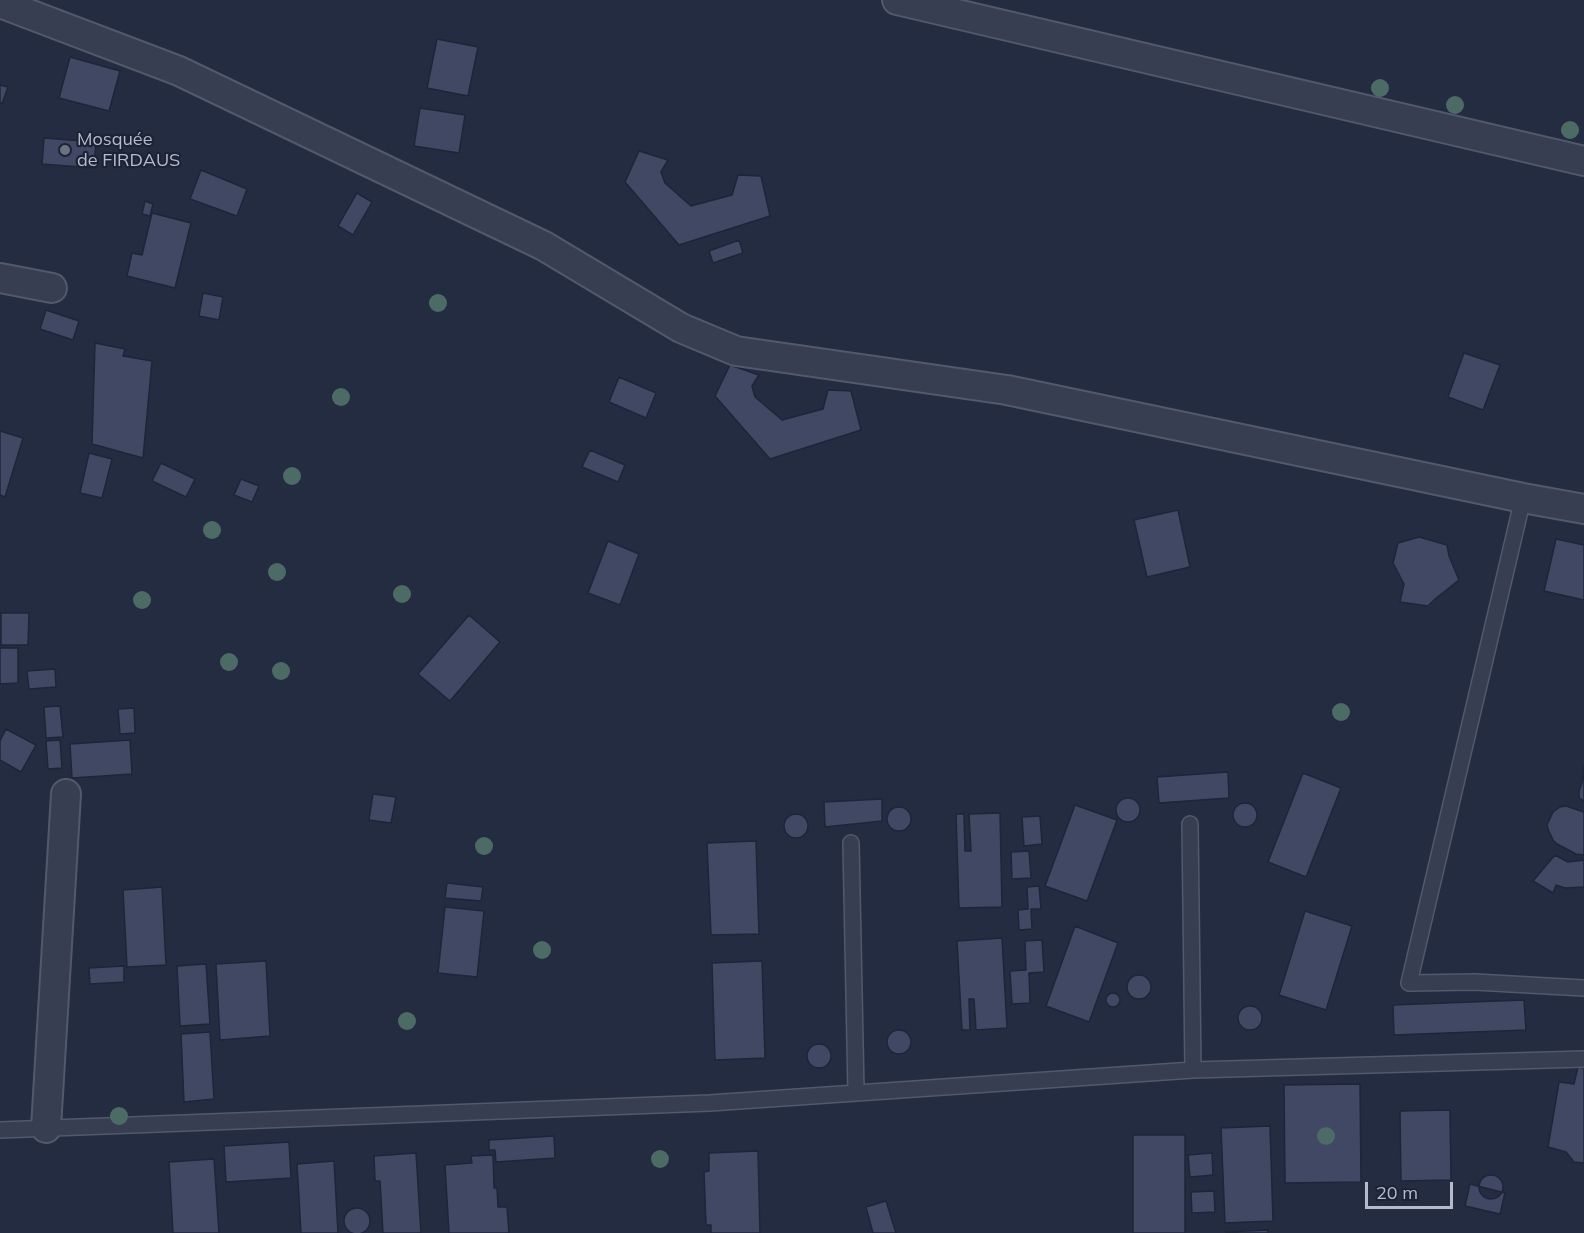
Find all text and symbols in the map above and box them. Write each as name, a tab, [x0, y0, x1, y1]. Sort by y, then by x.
place label: Mosquée de FIRDAUS	[77, 129, 180, 172]
marker: Mosquée de FIRDAUS	[58, 143, 72, 157]
scale bar	[1368, 1170, 1456, 1208]
text: 20 m	[1376, 1181, 1418, 1204]

